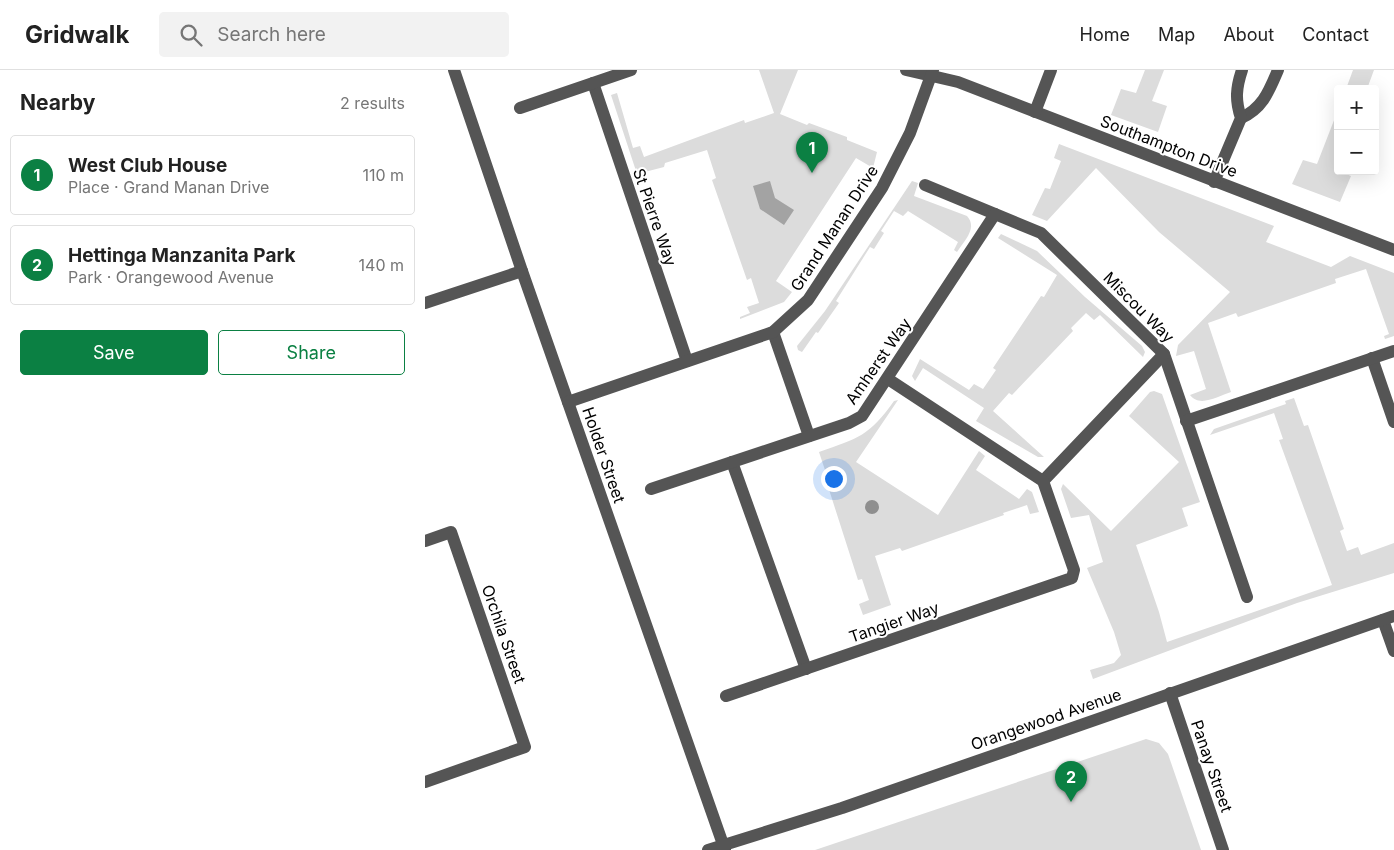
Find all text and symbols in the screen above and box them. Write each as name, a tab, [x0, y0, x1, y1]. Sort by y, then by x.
search box	[159, 12, 509, 57]
text: Gridwalk	[25, 20, 129, 49]
icon: search	[177, 21, 205, 49]
text: Search here	[217, 23, 326, 46]
text: Home	[1080, 24, 1130, 45]
text: Map	[1158, 24, 1195, 45]
text: About	[1223, 24, 1274, 45]
text: Contact	[1302, 24, 1369, 45]
map controls	[1334, 85, 1379, 175]
button: +	[1334, 85, 1379, 130]
text: Nearby	[20, 90, 95, 115]
text: 2 results	[340, 93, 405, 113]
street label: Southampton Drive	[1098, 111, 1240, 181]
button: −	[1334, 130, 1379, 175]
pin: 1	[796, 132, 828, 173]
text: West Club House	[68, 154, 227, 177]
street label: Grand Manan Drive	[786, 161, 882, 295]
text: 1	[34, 165, 40, 185]
text: 110 m	[362, 165, 404, 185]
street label: St Pierre Way	[629, 166, 681, 268]
text: Place · Grand Manan Drive	[68, 177, 269, 197]
text: Hettinga Manzanita Park	[68, 244, 295, 267]
text: 2	[32, 255, 42, 275]
text: 140 m	[359, 255, 404, 275]
text: Park · Orangewood Avenue	[68, 267, 274, 287]
street label: Miscou Way	[1099, 267, 1179, 347]
street label: Amherst Way	[841, 314, 915, 408]
button: Save	[20, 330, 208, 375]
button: Share	[218, 330, 405, 375]
street label: Holder Street	[578, 404, 630, 506]
your location	[821, 466, 847, 492]
street label: Orchila Street	[478, 582, 530, 686]
street label: Tangier Way	[846, 597, 942, 647]
street label: Orangewood Avenue	[968, 684, 1124, 754]
street label: Panay Street	[1187, 717, 1237, 815]
pin: 2	[1055, 761, 1087, 802]

